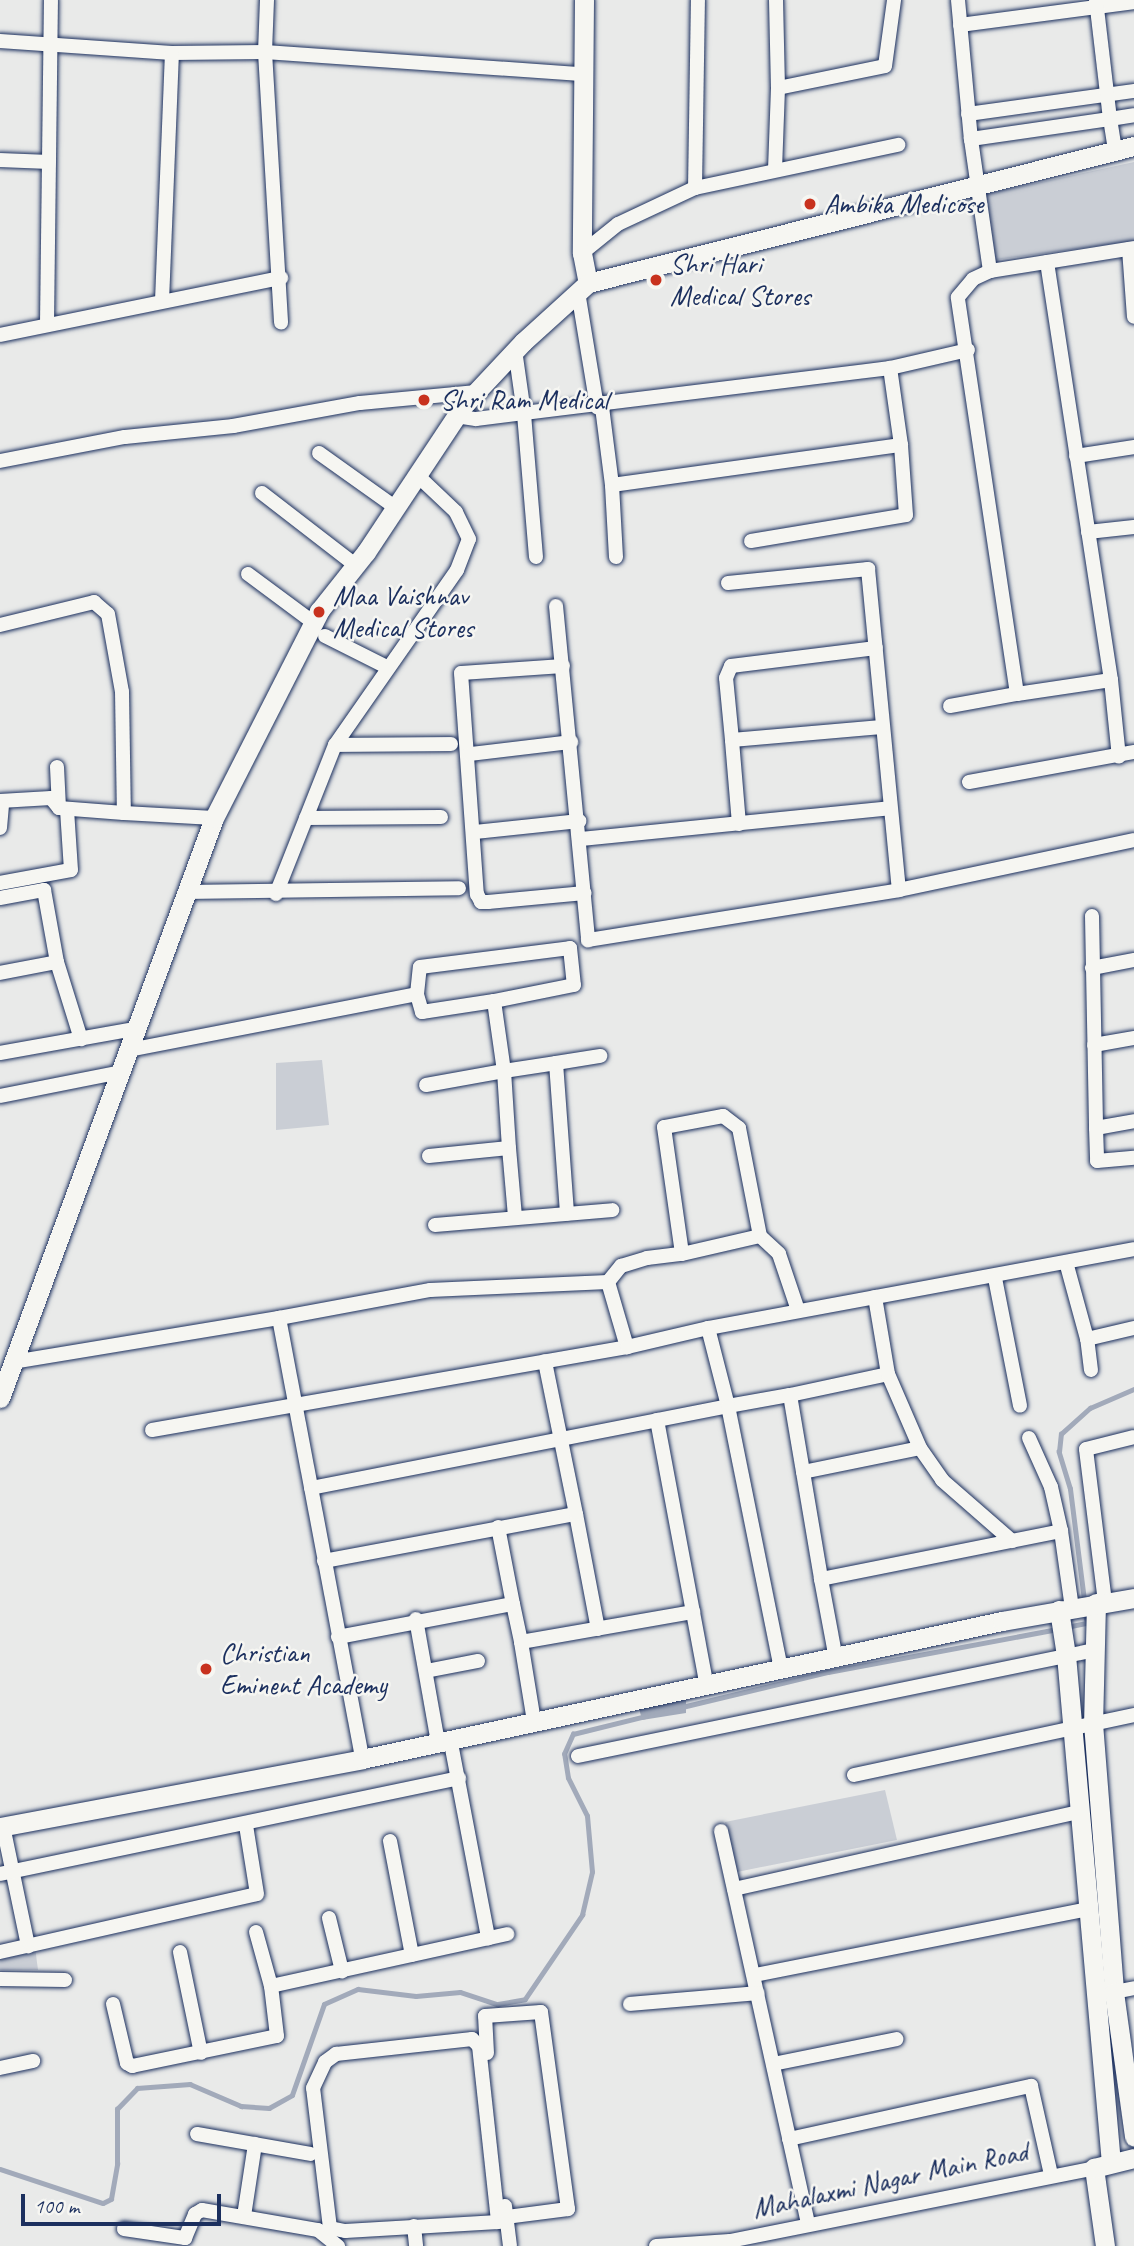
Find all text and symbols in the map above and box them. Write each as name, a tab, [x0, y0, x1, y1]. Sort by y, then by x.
place label: Ambika Medicose	[824, 187, 983, 221]
marker: Ambika Medicose	[802, 196, 818, 212]
place label: Shri Hari Medical Stores	[670, 247, 810, 313]
marker: Shri Hari Medical Stores	[648, 272, 664, 288]
place label: Shri Ram Medical	[440, 383, 610, 417]
marker: Shri Ram Medical	[414, 390, 434, 410]
place label: Maa Vaishnav Medical Stores	[333, 579, 473, 645]
marker: Maa Vaishnav Medical Stores	[311, 604, 327, 620]
place label: Christian Eminent Academy	[220, 1636, 388, 1702]
marker: Christian Eminent Academy	[198, 1661, 214, 1677]
street label: Mahalaxmi Nagar Main Road	[749, 2134, 1031, 2226]
scale bar	[24, 2180, 224, 2224]
text: 100 m	[34, 2193, 79, 2219]

